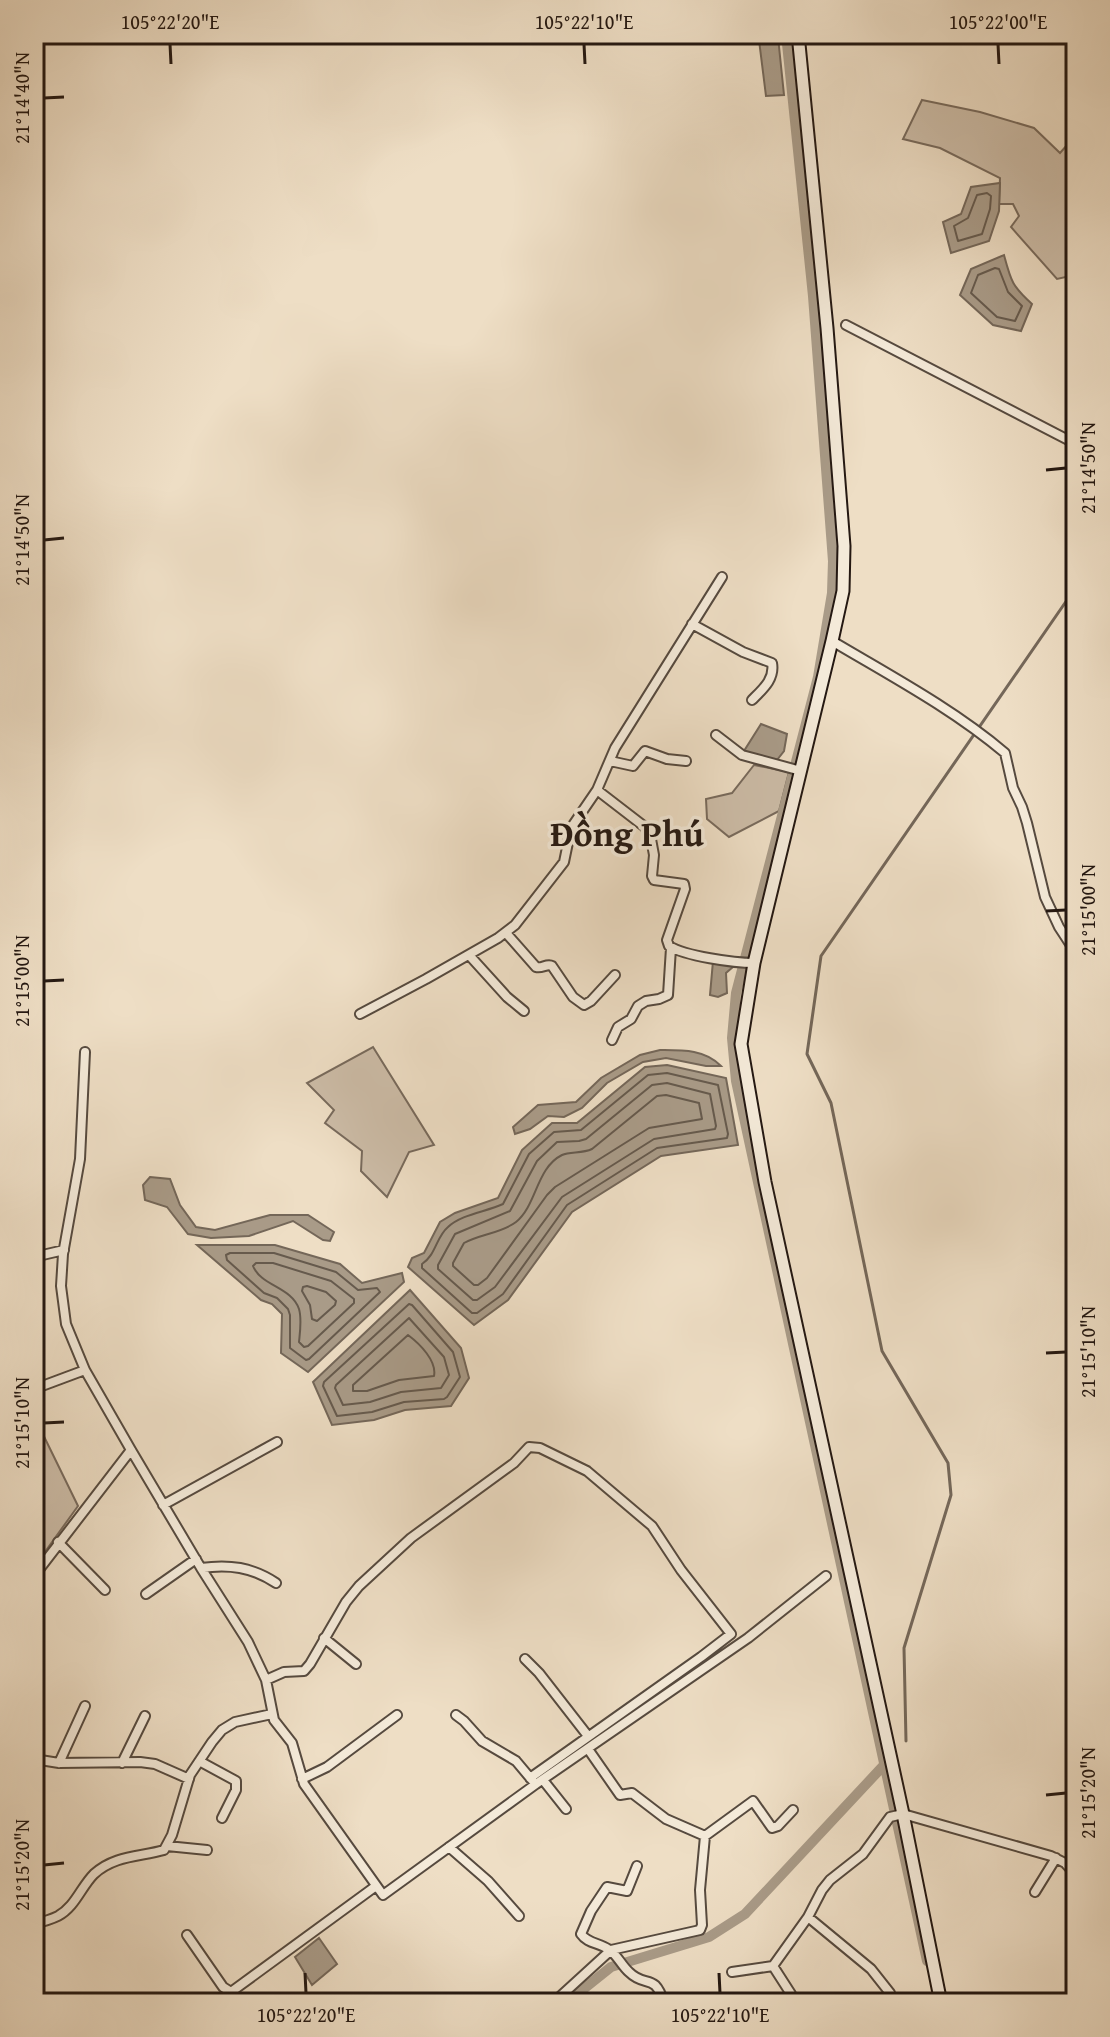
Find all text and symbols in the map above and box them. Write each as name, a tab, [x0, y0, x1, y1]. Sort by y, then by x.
text: 105°22'20"E	[121, 7, 219, 36]
text: 105°22'10"E	[535, 7, 633, 36]
text: 105°22'00"E	[949, 7, 1047, 36]
text: 21°14'40"N	[7, 52, 36, 144]
text: 21°14'50"N	[1073, 422, 1102, 514]
text: 21°14'50"N	[7, 494, 36, 586]
district label: Đồng Phú	[550, 806, 704, 859]
text: 21°15'00"N	[1073, 864, 1102, 956]
text: 21°15'00"N	[7, 935, 36, 1027]
text: 21°15'10"N	[1073, 1306, 1102, 1398]
text: 21°15'10"N	[7, 1377, 36, 1469]
text: 21°15'20"N	[1073, 1747, 1102, 1839]
text: 21°15'20"N	[7, 1819, 36, 1911]
text: 105°22'20"E	[257, 2000, 355, 2029]
text: 105°22'10"E	[671, 2000, 769, 2029]

